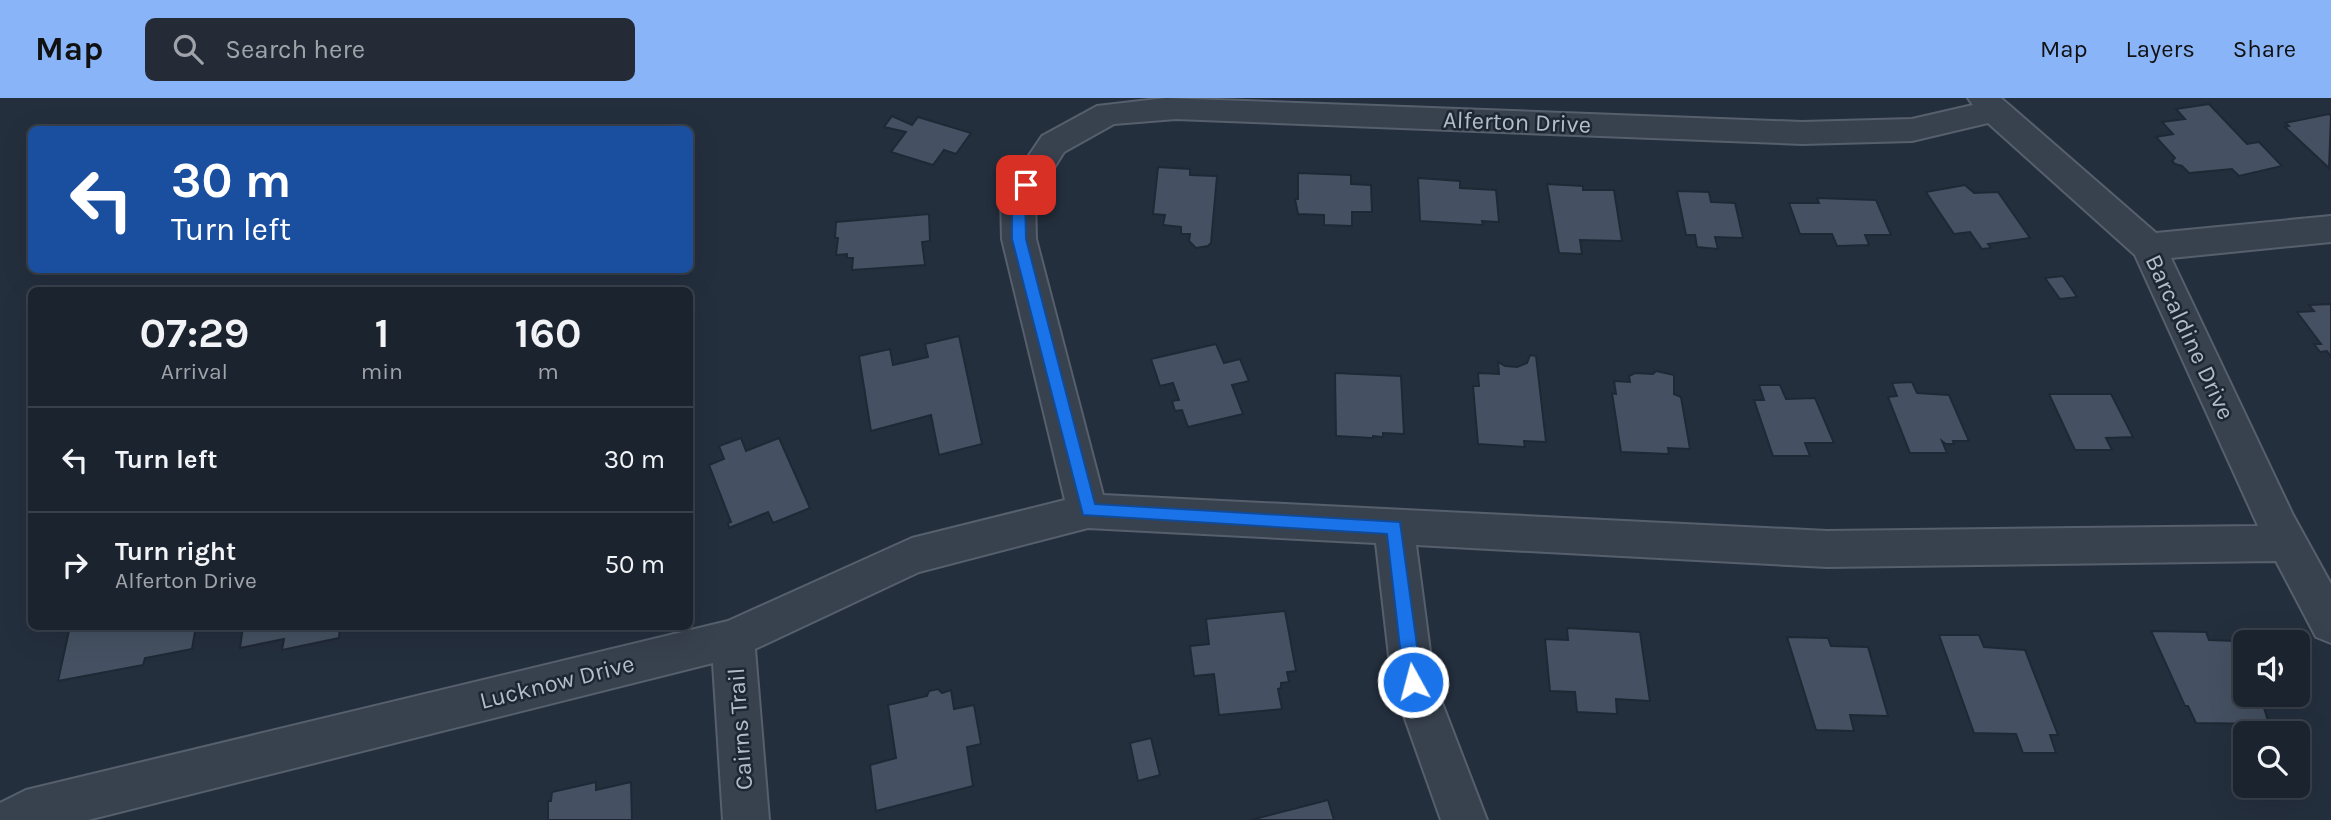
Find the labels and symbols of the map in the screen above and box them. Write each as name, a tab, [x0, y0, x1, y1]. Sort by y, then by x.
street label: Alferton Drive	[1443, 105, 1591, 139]
pin	[996, 155, 1056, 215]
street label: Barcaldine Drive	[2139, 250, 2241, 424]
position arrow	[1376, 645, 1450, 719]
street label: Lucknow Drive	[477, 649, 637, 715]
street label: Cairns Trail	[722, 667, 758, 791]

